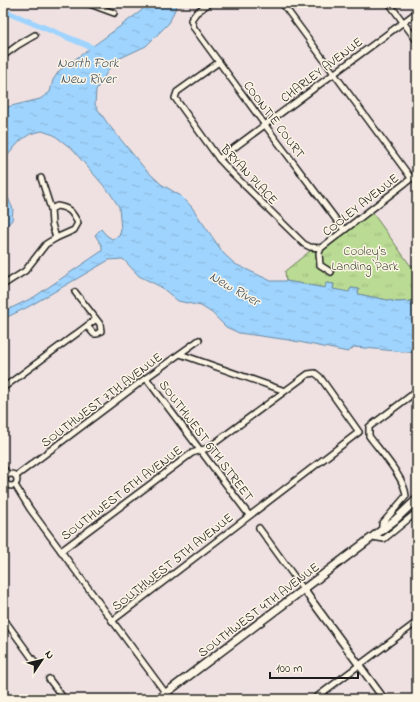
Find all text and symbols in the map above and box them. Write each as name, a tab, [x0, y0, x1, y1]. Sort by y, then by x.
street label: CHARLEY AVENUE	[277, 33, 367, 107]
water label: North Fork New River	[57, 53, 120, 90]
street label: COONTIE COURT	[238, 77, 310, 163]
street label: BRYAN PLACE	[215, 140, 282, 210]
street label: COOLEY AVENUE	[319, 169, 403, 241]
park label: Cooley's Landing Park	[332, 242, 399, 277]
water label: New River	[205, 266, 265, 313]
street label: SOUTHWEST 7TH AVENUE	[37, 348, 167, 452]
street label: SOUTHWEST 6TH STREET	[154, 376, 258, 506]
street label: SOUTHWEST 6TH AVENUE	[57, 441, 187, 545]
street label: SOUTHWEST 5TH AVENUE	[108, 509, 238, 616]
street label: SOUTHWEST 4TH AVENUE	[194, 558, 324, 662]
north arrow	[22, 640, 62, 680]
text: N	[41, 647, 58, 662]
scale bar	[270, 654, 358, 680]
text: 100 m	[276, 660, 303, 678]

